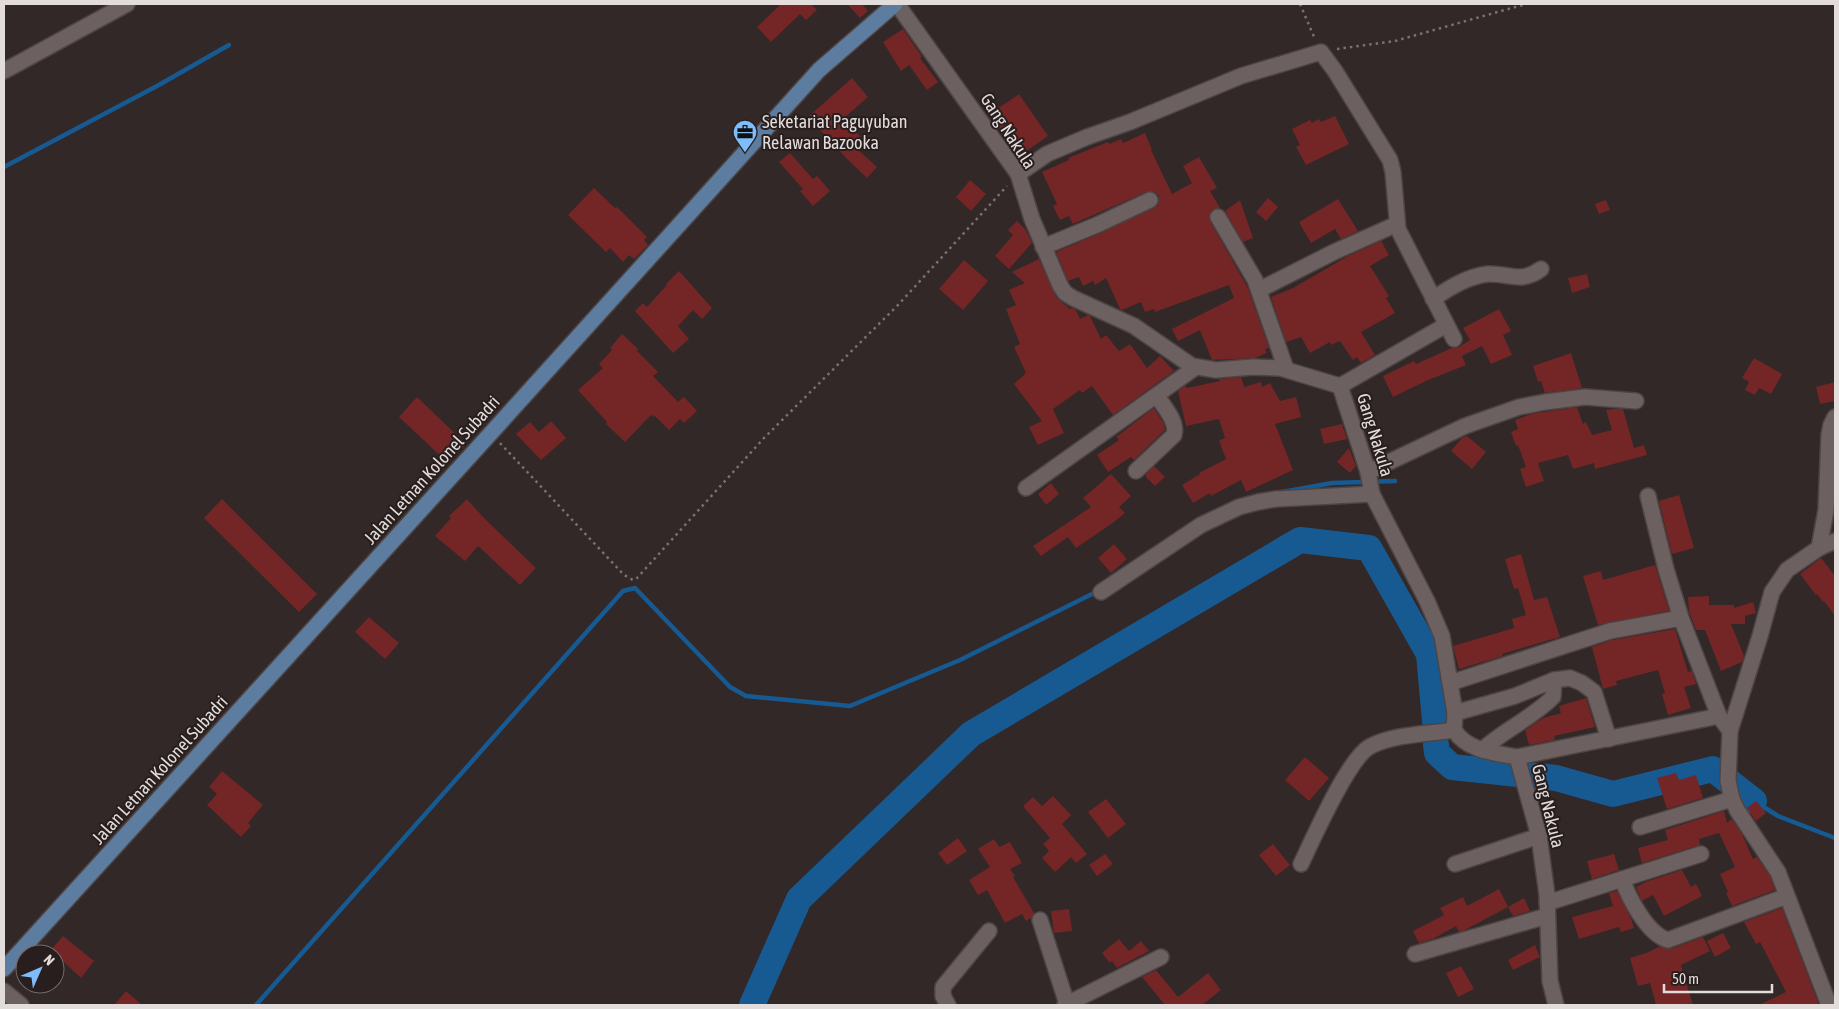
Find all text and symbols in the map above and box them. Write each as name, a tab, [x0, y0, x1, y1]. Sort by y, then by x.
street label: Gang Nakula	[976, 89, 1041, 172]
place label: Seketariat Paguyuban Relawan Bazooka	[762, 111, 908, 153]
office icon: Seketariat Paguyuban Relawan Bazooka	[732, 119, 758, 153]
street label: Jalan Letnan Kolonel Subadri	[359, 391, 504, 548]
street label: Gang Nakula	[1353, 391, 1398, 479]
street label: Jalan Letnan Kolonel Subadri	[87, 691, 232, 848]
street label: Gang Nakula	[1528, 762, 1569, 850]
north arrow	[15, 944, 65, 994]
text: N	[41, 951, 58, 968]
scale bar	[1664, 962, 1772, 994]
text: 50 m	[1672, 970, 1699, 987]

